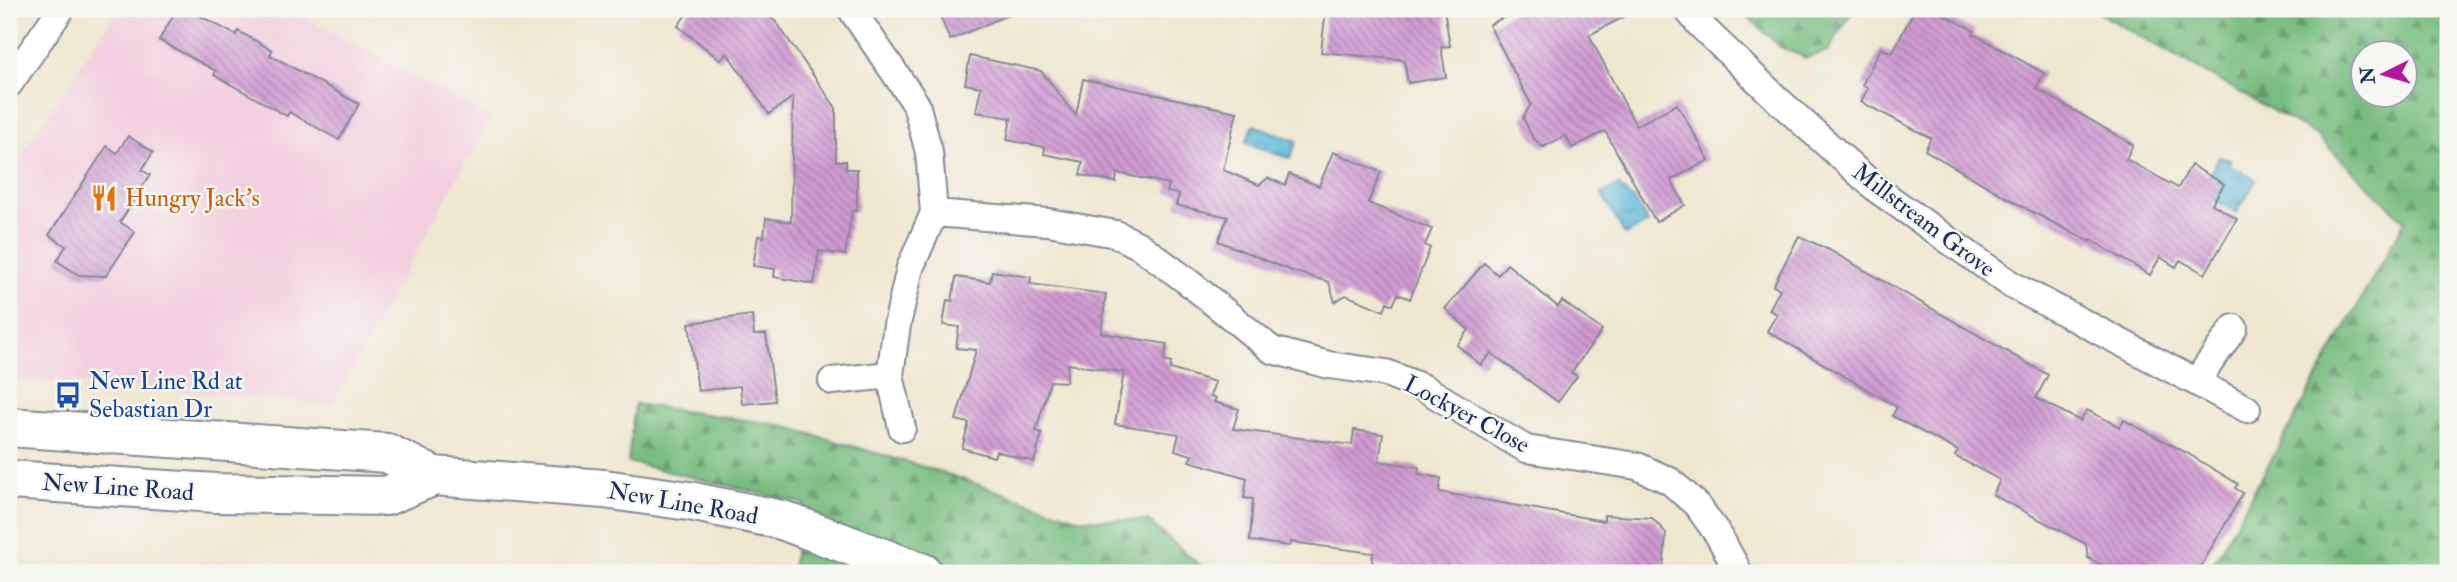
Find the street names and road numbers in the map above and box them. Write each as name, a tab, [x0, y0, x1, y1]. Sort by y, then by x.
street label: Millstream Grove	[1846, 157, 2001, 284]
street label: Lockyer Close	[1399, 368, 1535, 461]
street label: New Line Road	[41, 467, 195, 508]
street label: New Line Road	[605, 475, 761, 532]

